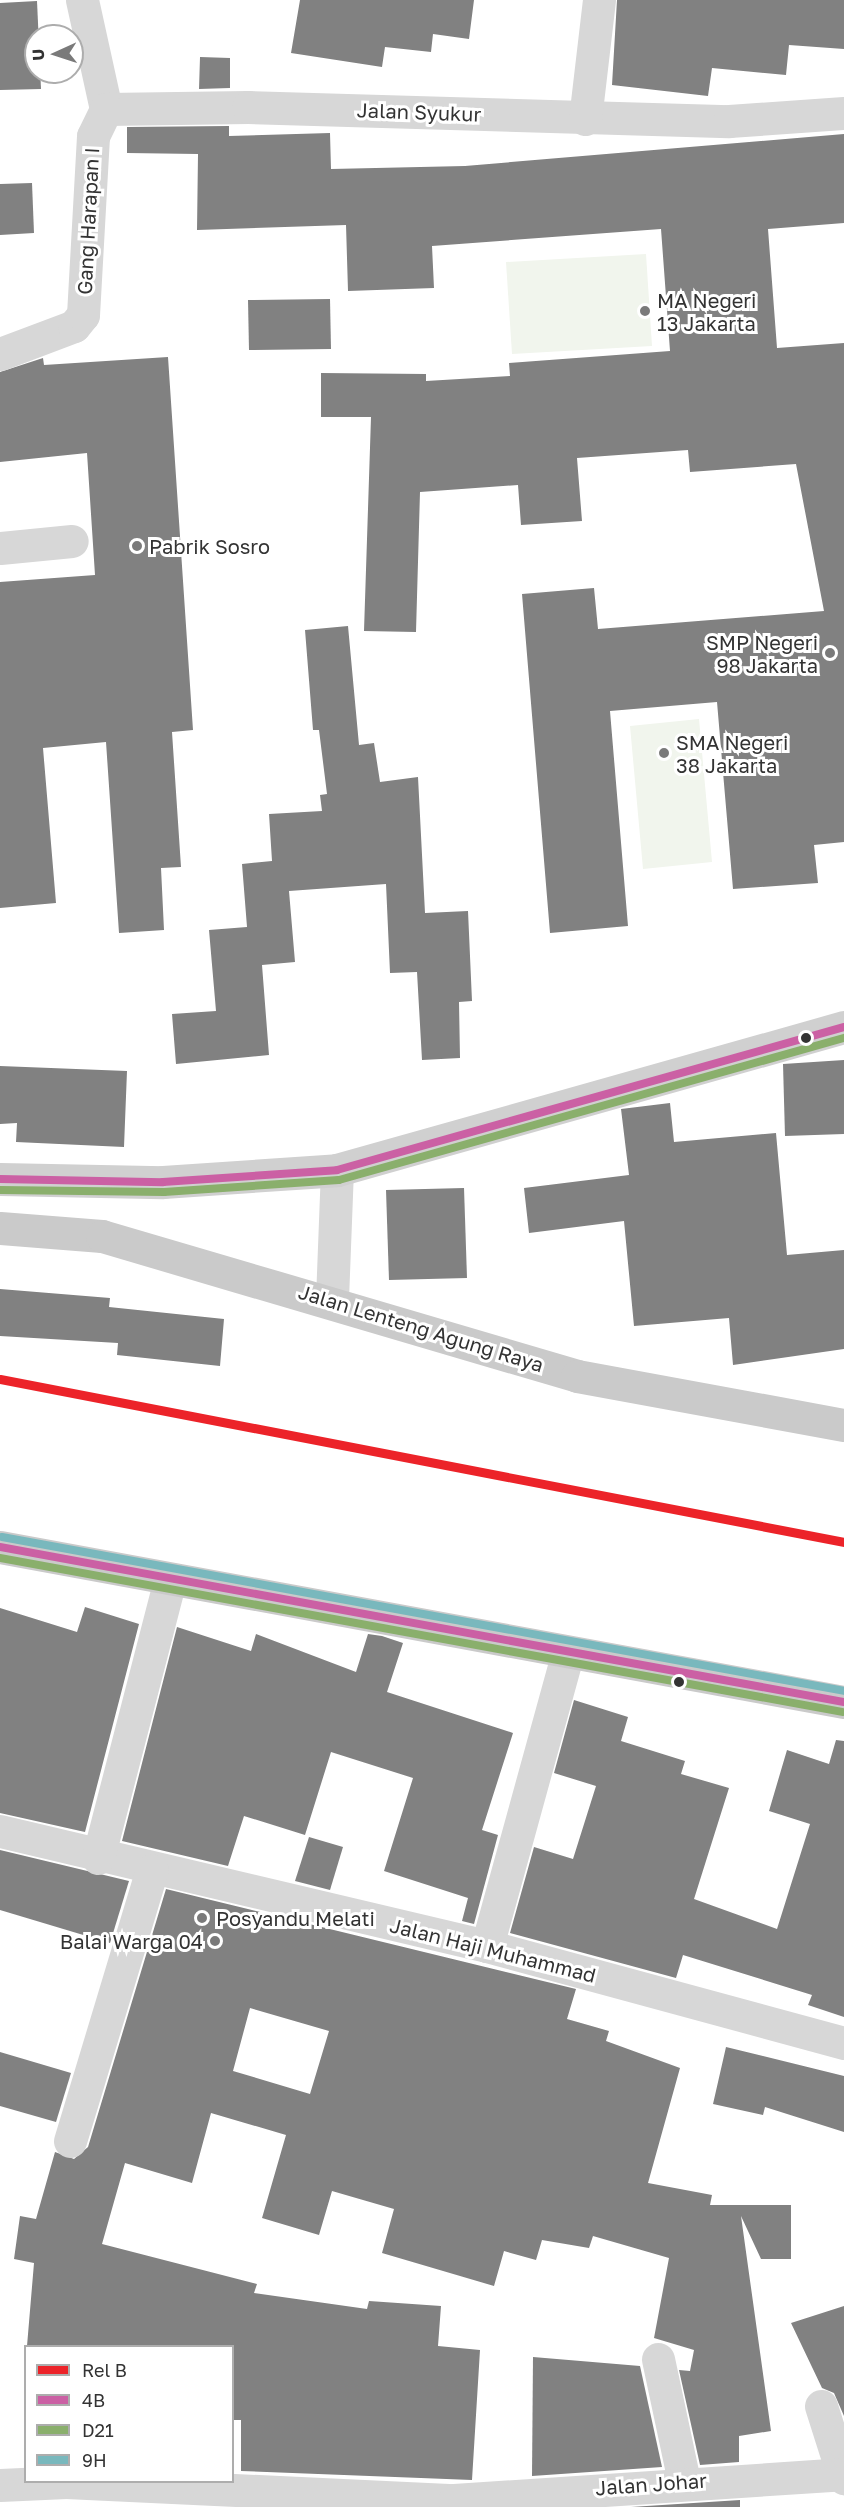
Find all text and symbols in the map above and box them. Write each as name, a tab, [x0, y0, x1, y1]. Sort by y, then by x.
north arrow	[24, 24, 84, 84]
text: U	[28, 48, 48, 61]
street label: Jalan Syukur	[356, 98, 482, 126]
street label: Gang Harapan I	[72, 147, 104, 295]
place label: MA Negeri 13 Jakarta	[657, 288, 756, 335]
marker: MA Negeri 13 Jakarta	[638, 304, 652, 318]
place label: Pabrik Sosro	[149, 534, 270, 558]
marker: Pabrik Sosro	[130, 539, 144, 553]
place label: SMP Negeri 98 Jakarta	[706, 630, 818, 677]
marker: SMP Negeri 98 Jakarta	[823, 646, 837, 660]
place label: SMA Negeri 38 Jakarta	[676, 730, 788, 777]
marker: SMA Negeri 38 Jakarta	[657, 746, 671, 760]
unlabelled marker	[800, 1032, 812, 1044]
street label: Jalan Lenteng Agung Raya	[296, 1279, 546, 1377]
unlabelled marker	[673, 1676, 685, 1688]
place label: Posyandu Melati	[216, 1906, 375, 1930]
marker: Posyandu Melati	[193, 1909, 211, 1927]
street label: Jalan Haji Muhammad	[387, 1913, 599, 1987]
place label: Balai Warga 04	[60, 1929, 203, 1953]
marker: Balai Warga 04	[208, 1934, 222, 1948]
legend	[24, 2345, 234, 2483]
text: Rel B	[82, 2359, 127, 2381]
text: 4B	[82, 2389, 105, 2411]
text: D21	[82, 2419, 114, 2441]
text: 9H	[82, 2449, 107, 2471]
street label: Jalan Johar	[594, 2468, 708, 2500]

